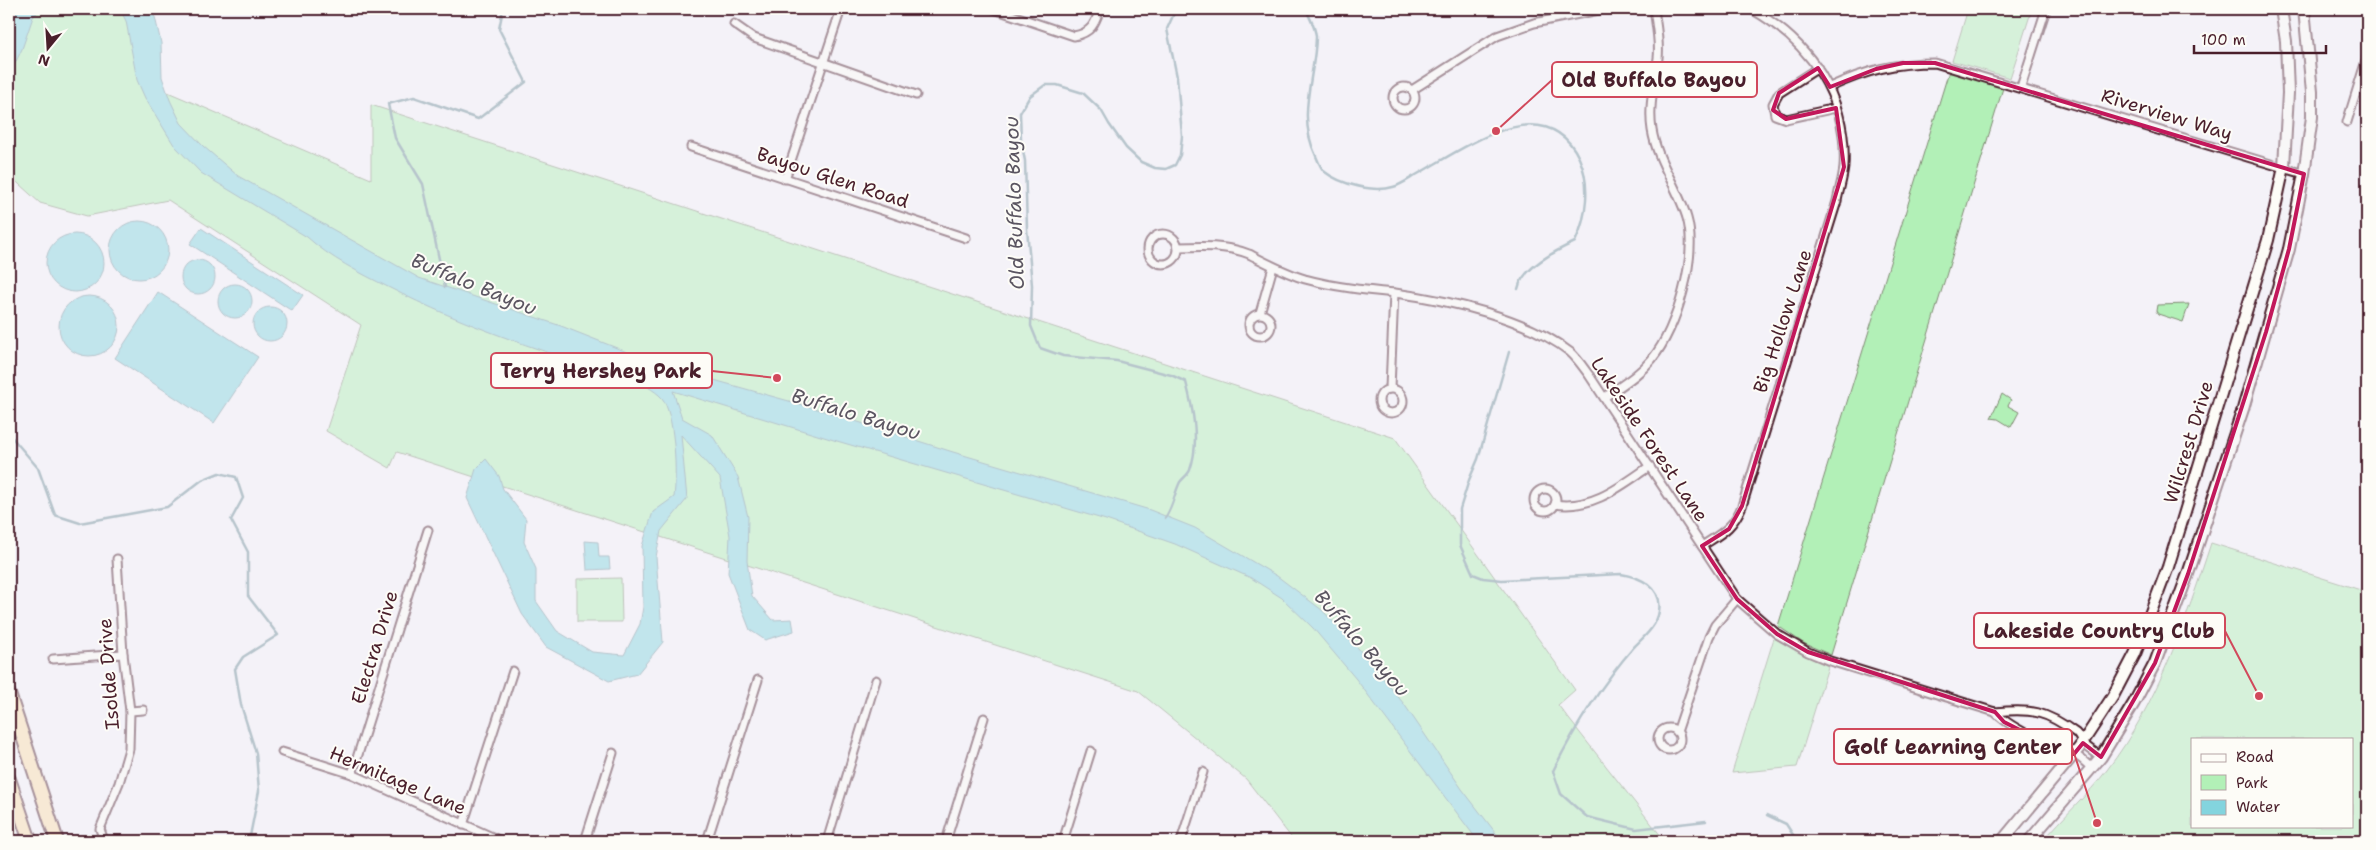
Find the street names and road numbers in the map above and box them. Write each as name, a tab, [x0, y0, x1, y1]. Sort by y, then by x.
street label: Riverview Way	[2098, 83, 2236, 146]
street label: Bayou Glen Road	[754, 141, 912, 214]
street label: Big Hollow Lane	[1748, 246, 1817, 396]
street label: Lakeside Forest Lane	[1585, 352, 1714, 527]
street label: Wilcrest Drive	[2158, 378, 2219, 507]
street label: Electra Drive	[345, 587, 404, 707]
street label: Isolde Drive	[92, 617, 125, 731]
street label: Hermitage Lane	[326, 740, 470, 821]

